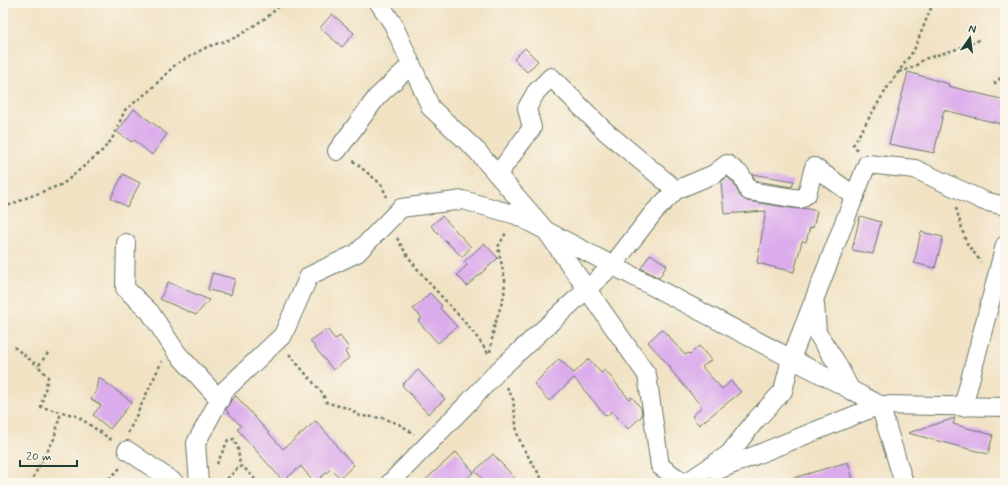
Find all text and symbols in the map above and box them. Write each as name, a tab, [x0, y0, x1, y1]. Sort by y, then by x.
north arrow	[950, 18, 990, 58]
text: N	[967, 22, 977, 37]
scale bar	[20, 442, 77, 468]
text: 20 m	[26, 449, 52, 465]

